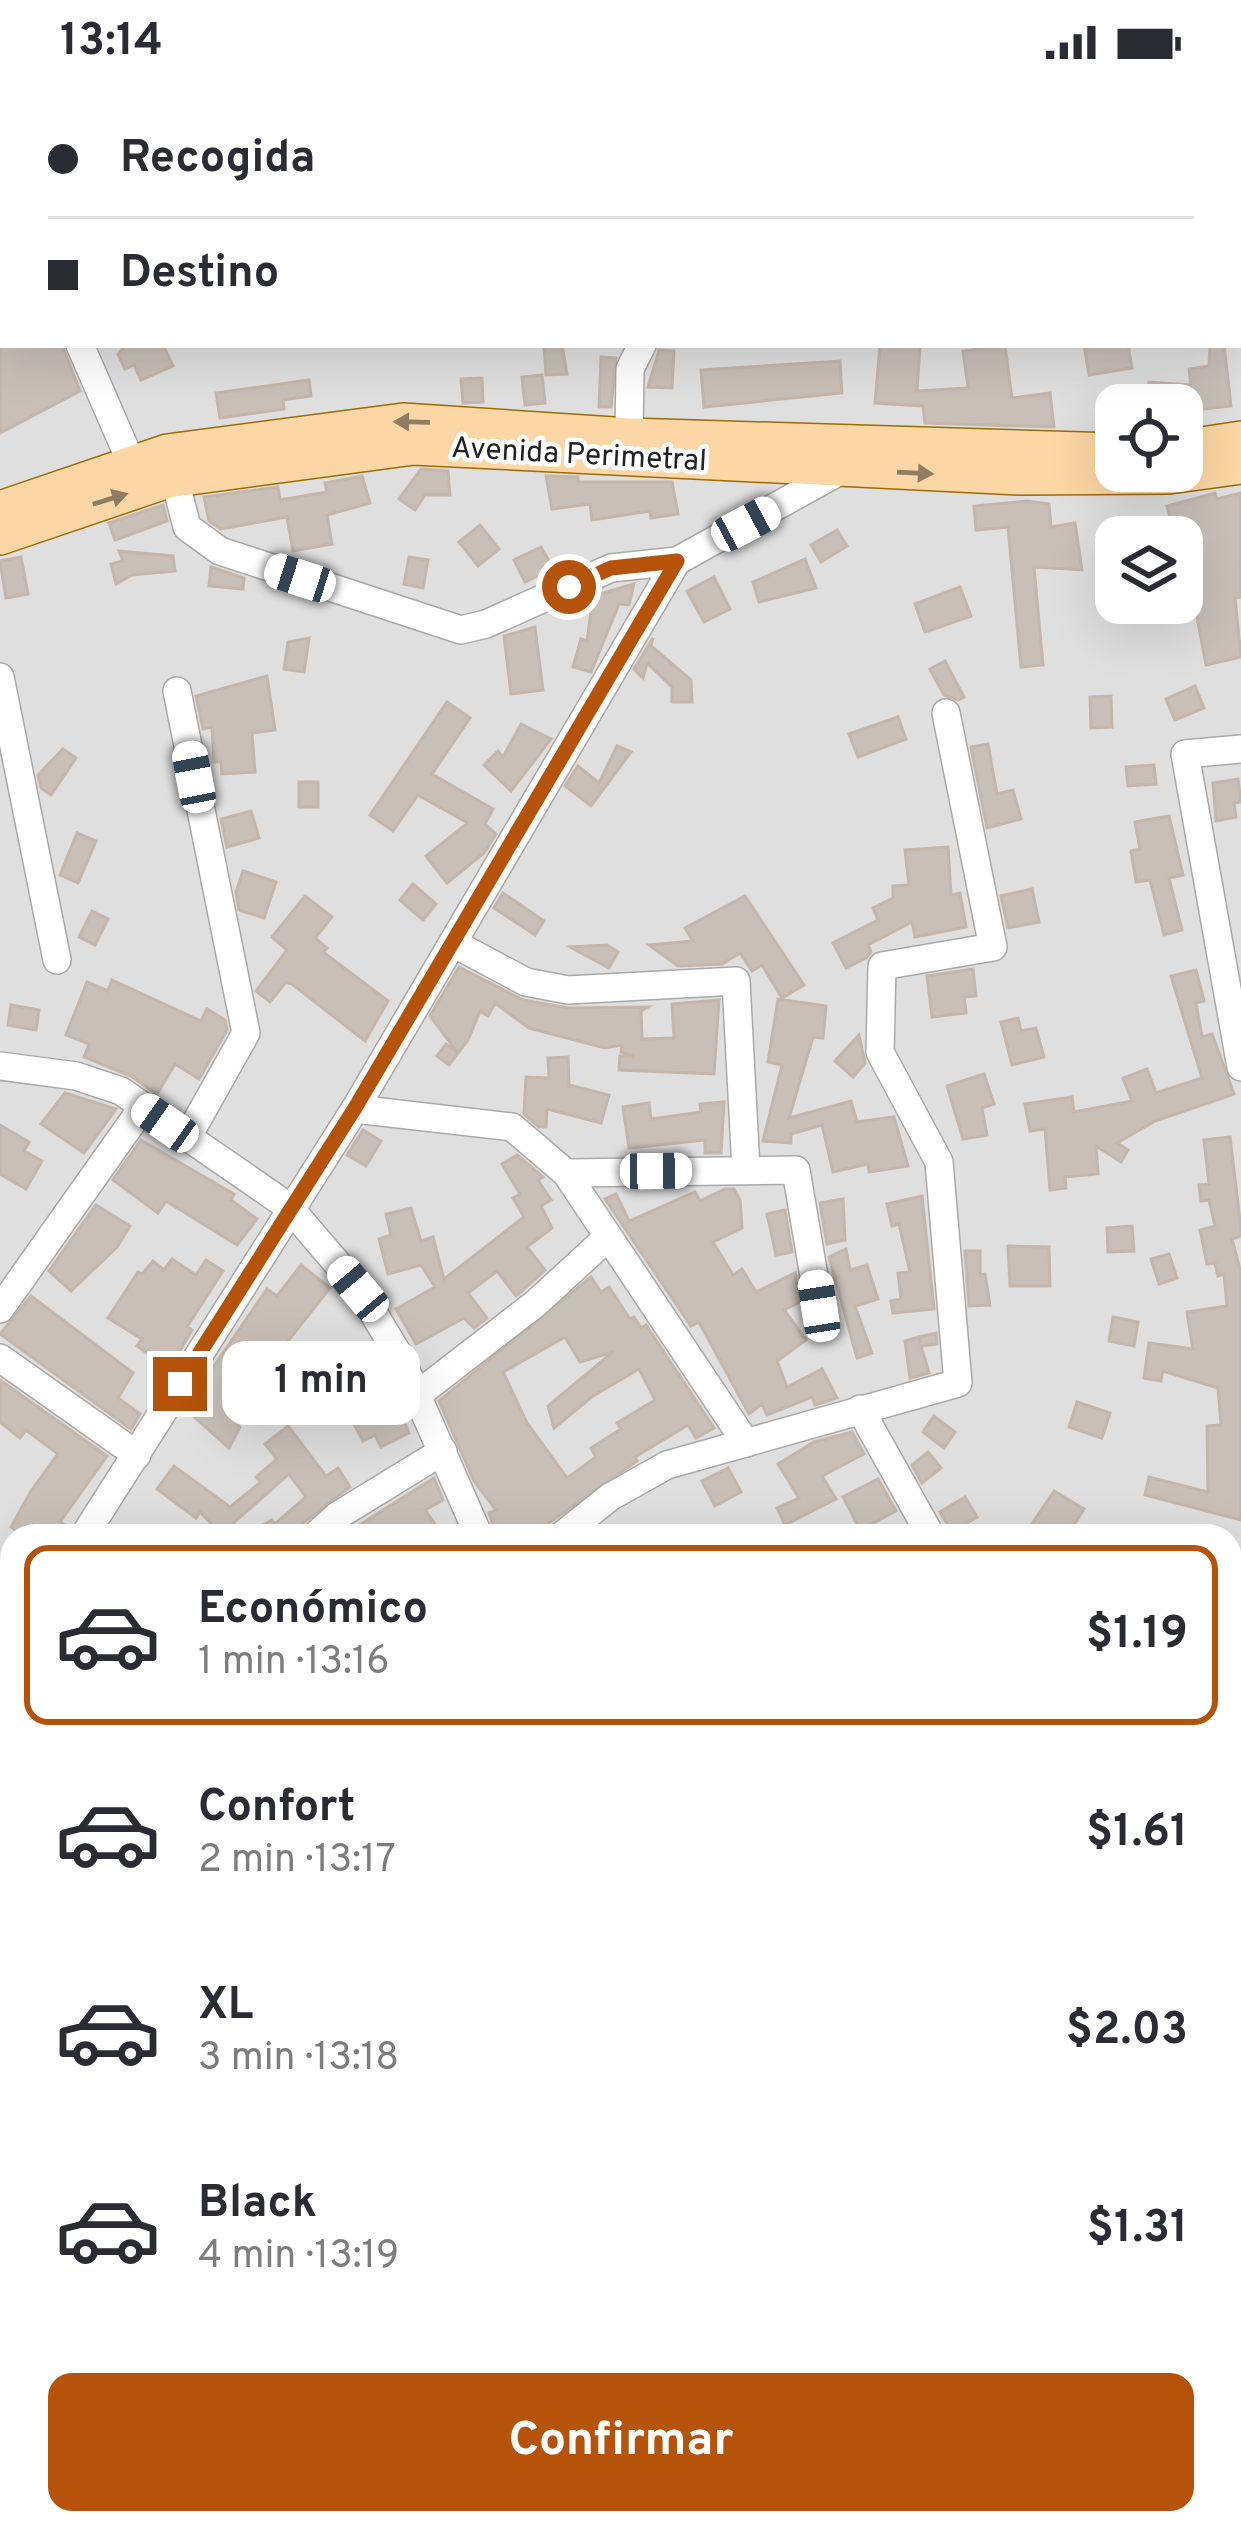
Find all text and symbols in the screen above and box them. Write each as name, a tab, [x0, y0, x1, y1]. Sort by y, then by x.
text: 13:14	[60, 14, 163, 71]
text: Recogida	[120, 131, 315, 188]
text: Destino	[120, 246, 279, 303]
map controls	[1095, 384, 1203, 624]
button: locate	[1095, 384, 1203, 492]
one-way arrow	[392, 412, 430, 431]
street label: Avenida Perimetral	[450, 431, 708, 481]
one-way arrow	[897, 464, 935, 483]
one-way arrow	[92, 489, 129, 507]
car	[706, 491, 786, 557]
button: layers	[1095, 516, 1203, 624]
car	[260, 550, 340, 606]
route start	[542, 560, 596, 614]
car	[169, 738, 219, 816]
car	[125, 1088, 205, 1158]
car	[620, 1152, 692, 1190]
car	[321, 1250, 395, 1328]
car	[796, 1268, 842, 1344]
callout: 1 min	[222, 1342, 420, 1426]
route end	[153, 1357, 207, 1411]
text: 1 min	[274, 1358, 368, 1407]
icon: car	[54, 1581, 162, 1689]
text: Económico	[198, 1582, 428, 1639]
text: $1.19	[1086, 1607, 1188, 1664]
text: 1 min · 13:16	[198, 1639, 390, 1688]
icon: car	[54, 1779, 162, 1887]
text: Confort	[198, 1780, 355, 1837]
text: $1.61	[1086, 1805, 1188, 1862]
text: 2 min · 13:17	[198, 1837, 396, 1886]
icon: car	[54, 1977, 162, 2085]
text: XL	[198, 1978, 253, 2035]
text: $2.03	[1066, 2003, 1188, 2060]
text: 3 min · 13:18	[198, 2035, 399, 2084]
icon: car	[54, 2175, 162, 2283]
text: Black	[198, 2176, 317, 2233]
text: $1.31	[1087, 2201, 1188, 2258]
text: 4 min · 13:19	[198, 2233, 399, 2282]
button: Confirmar	[48, 2373, 1194, 2511]

